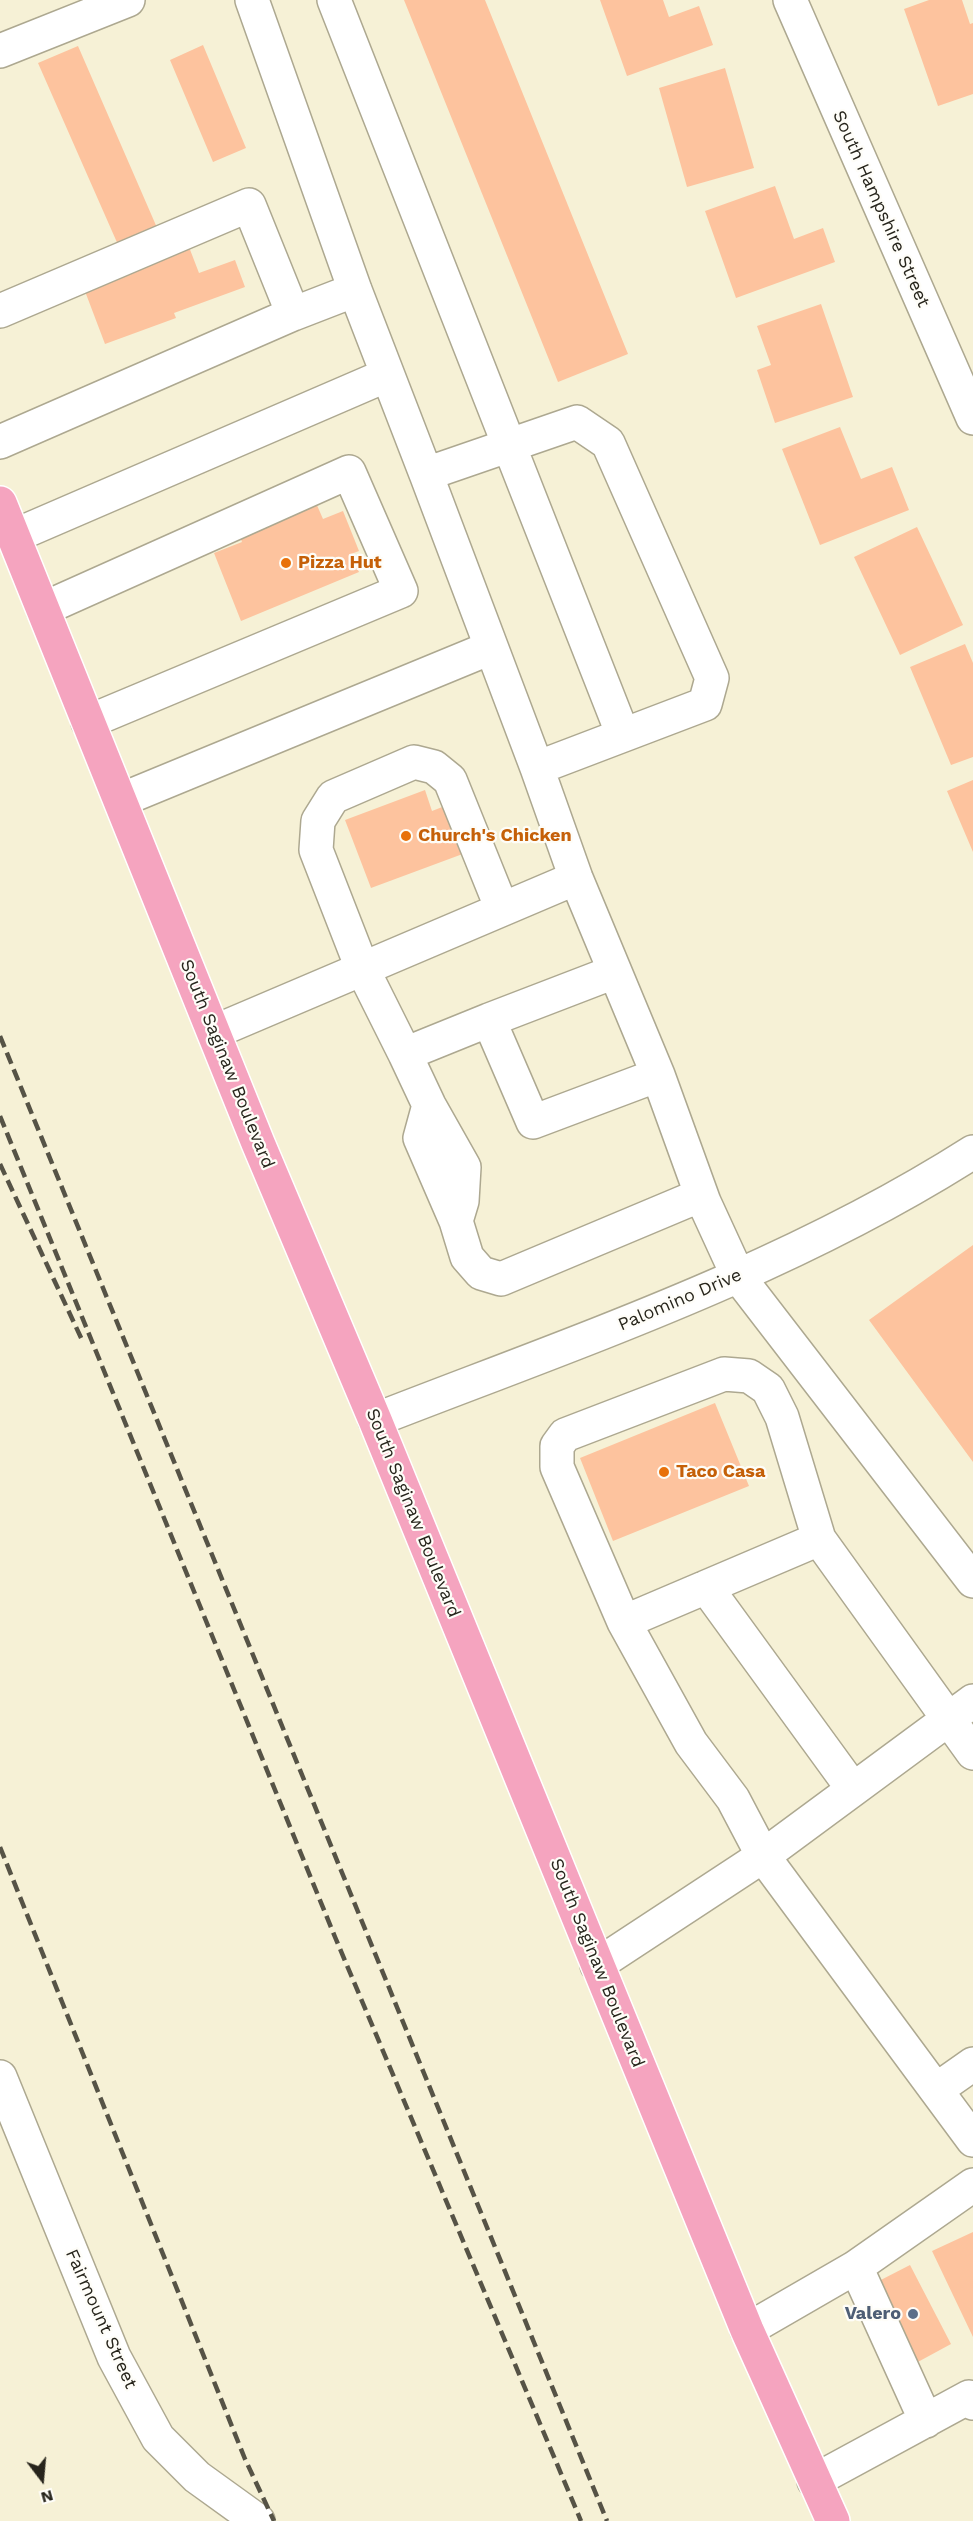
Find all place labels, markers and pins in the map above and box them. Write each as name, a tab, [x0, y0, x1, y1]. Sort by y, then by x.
place label: Pizza Hut	[298, 552, 382, 574]
marker: Pizza Hut	[279, 556, 293, 570]
place label: Church's Chicken	[418, 825, 572, 847]
marker: Church's Chicken	[399, 829, 413, 843]
place label: Taco Casa	[676, 1461, 765, 1483]
marker: Taco Casa	[657, 1465, 671, 1479]
place label: Valero	[845, 2303, 901, 2325]
marker: Valero	[906, 2307, 920, 2321]

